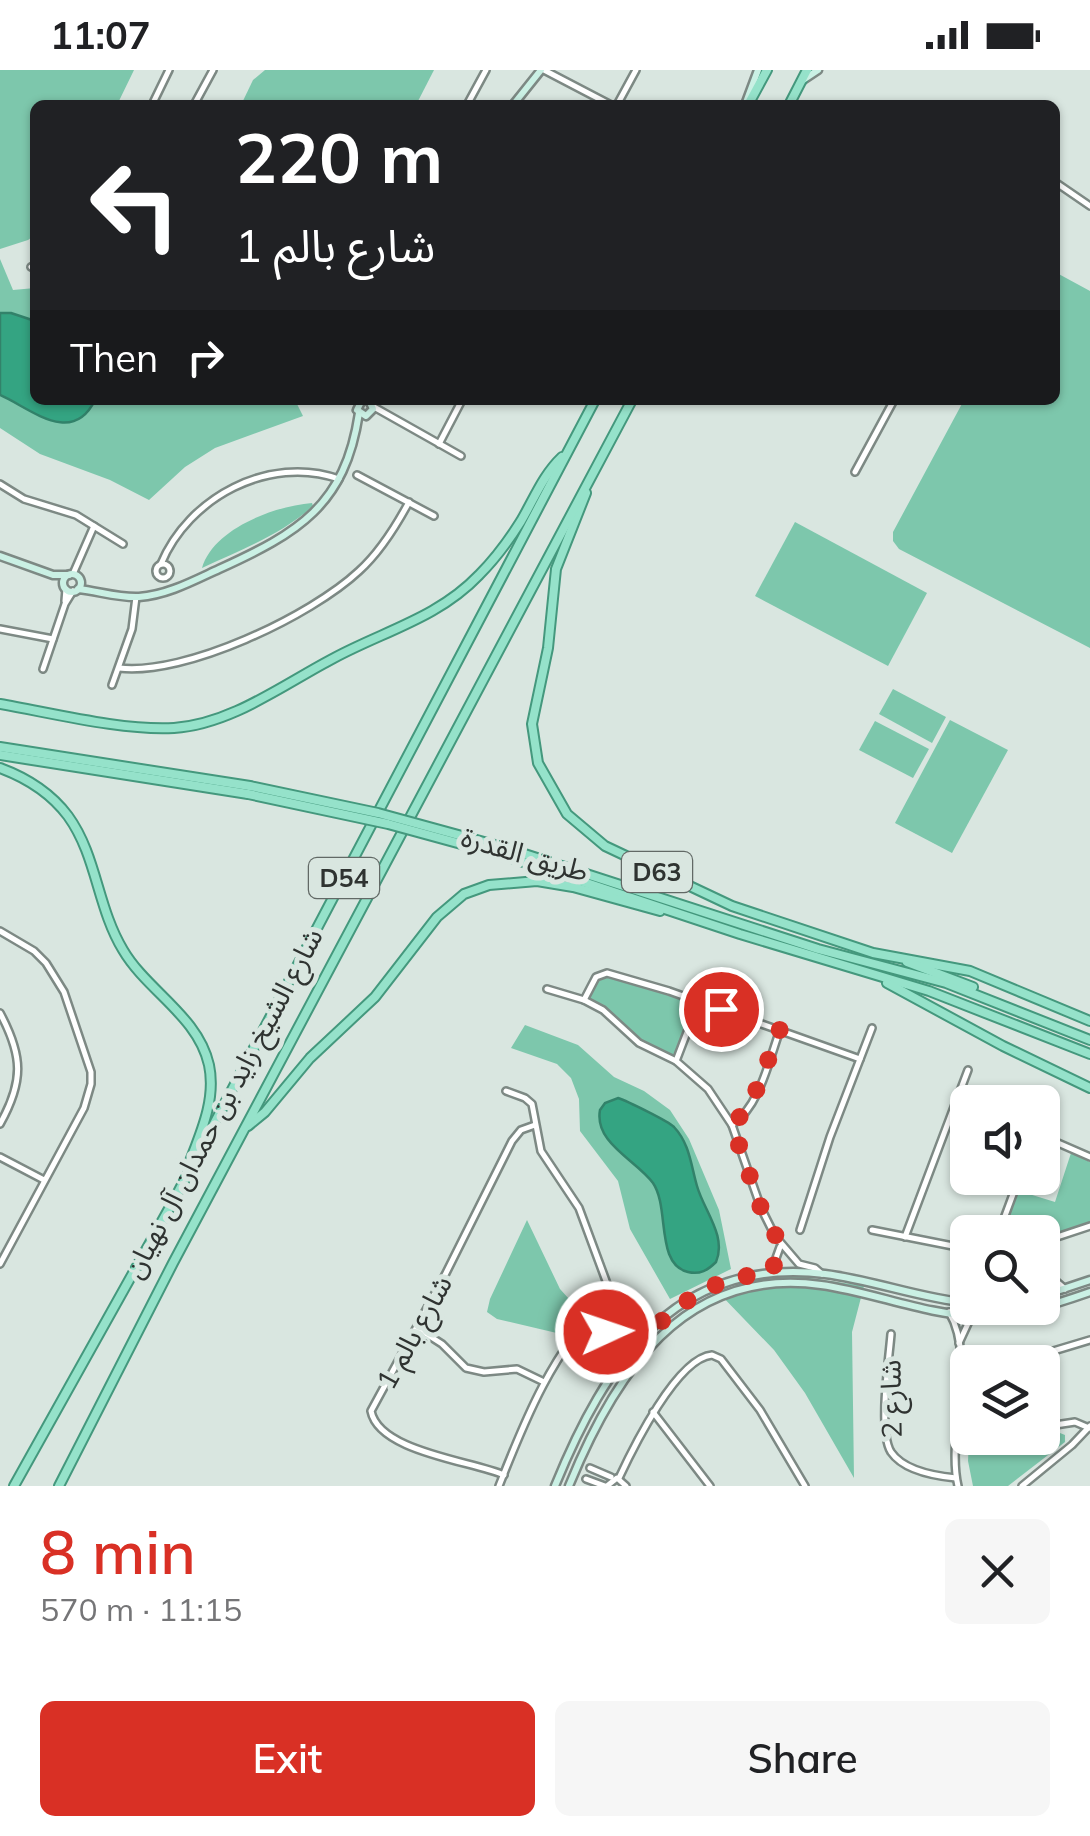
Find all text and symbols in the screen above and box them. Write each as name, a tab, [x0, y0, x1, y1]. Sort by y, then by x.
text: 11:07	[50, 11, 151, 59]
text: 220 m	[235, 113, 443, 201]
icon: left	[70, 140, 200, 270]
text: شارع بالم 1	[235, 217, 435, 273]
icon: right	[178, 330, 233, 385]
text: Then	[70, 334, 158, 382]
street label: طريق القدرة	[457, 819, 593, 889]
road number: D63	[622, 852, 692, 892]
road number: D54	[309, 858, 379, 898]
street label: شارع الشيخ زايد بن حمدان آل نهيان	[115, 922, 333, 1286]
pin	[679, 967, 764, 1052]
icon: arrive	[694, 982, 749, 1037]
map controls	[950, 1085, 1060, 1455]
button: sound	[950, 1085, 1060, 1195]
button: search	[950, 1215, 1060, 1325]
street label: شارع بالم 1	[368, 1269, 463, 1397]
position arrow	[554, 1280, 658, 1384]
button: layers	[950, 1345, 1060, 1455]
street label: شارع 2	[872, 1359, 913, 1439]
text: 8 min	[40, 1514, 196, 1589]
button: close	[945, 1519, 1050, 1624]
text: 570 m · 11:15	[40, 1589, 242, 1629]
button: Exit	[40, 1701, 535, 1816]
button: Share	[555, 1701, 1050, 1816]

